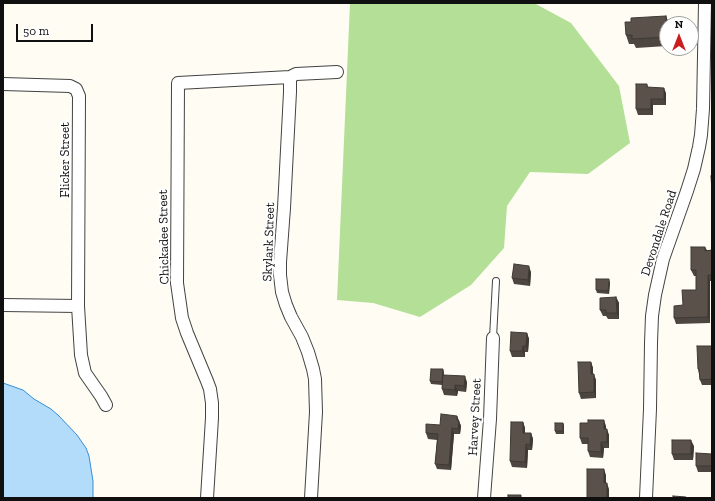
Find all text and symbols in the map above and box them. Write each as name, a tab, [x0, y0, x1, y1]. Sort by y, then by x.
scale bar	[18, 16, 95, 42]
north arrow	[659, 16, 699, 56]
text: N	[675, 18, 683, 31]
text: 50 m	[23, 24, 49, 38]
street label: Flicker Street	[57, 122, 73, 198]
street label: Devondale Road	[638, 188, 680, 278]
street label: Chickadee Street	[155, 189, 173, 285]
street label: Skylark Street	[260, 202, 278, 282]
street label: Harvey Street	[465, 378, 485, 456]

